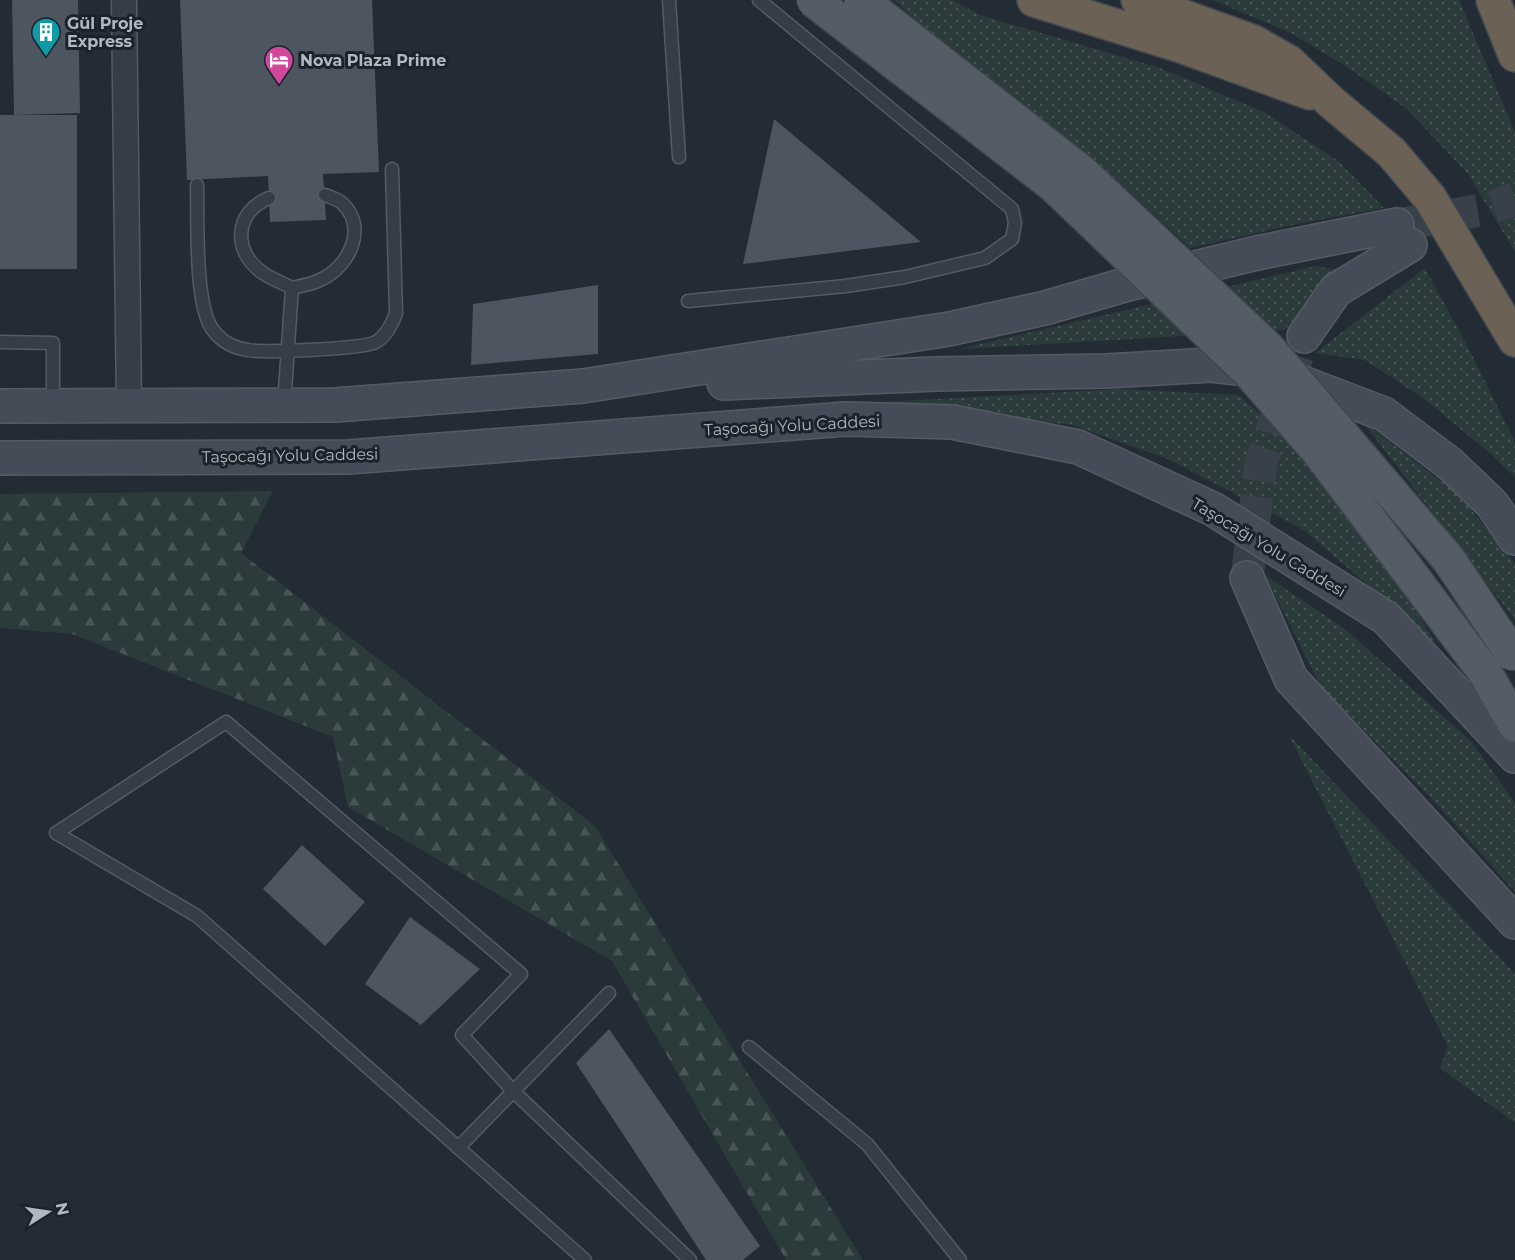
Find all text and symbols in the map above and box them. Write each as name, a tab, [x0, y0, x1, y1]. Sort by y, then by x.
place label: Gül Proje Express	[67, 14, 143, 51]
building icon: Gül Proje Express	[30, 16, 62, 58]
hotel icon: Nova Plaza Prime	[263, 44, 295, 86]
place label: Nova Plaza Prime	[300, 51, 446, 70]
street label: Taşocağı Yolu Caddesi	[703, 411, 881, 440]
street label: Taşocağı Yolu Caddesi	[202, 444, 378, 467]
street label: Taşocağı Yolu Caddesi	[1188, 494, 1349, 601]
north arrow	[18, 1182, 78, 1242]
text: N	[52, 1201, 73, 1217]

